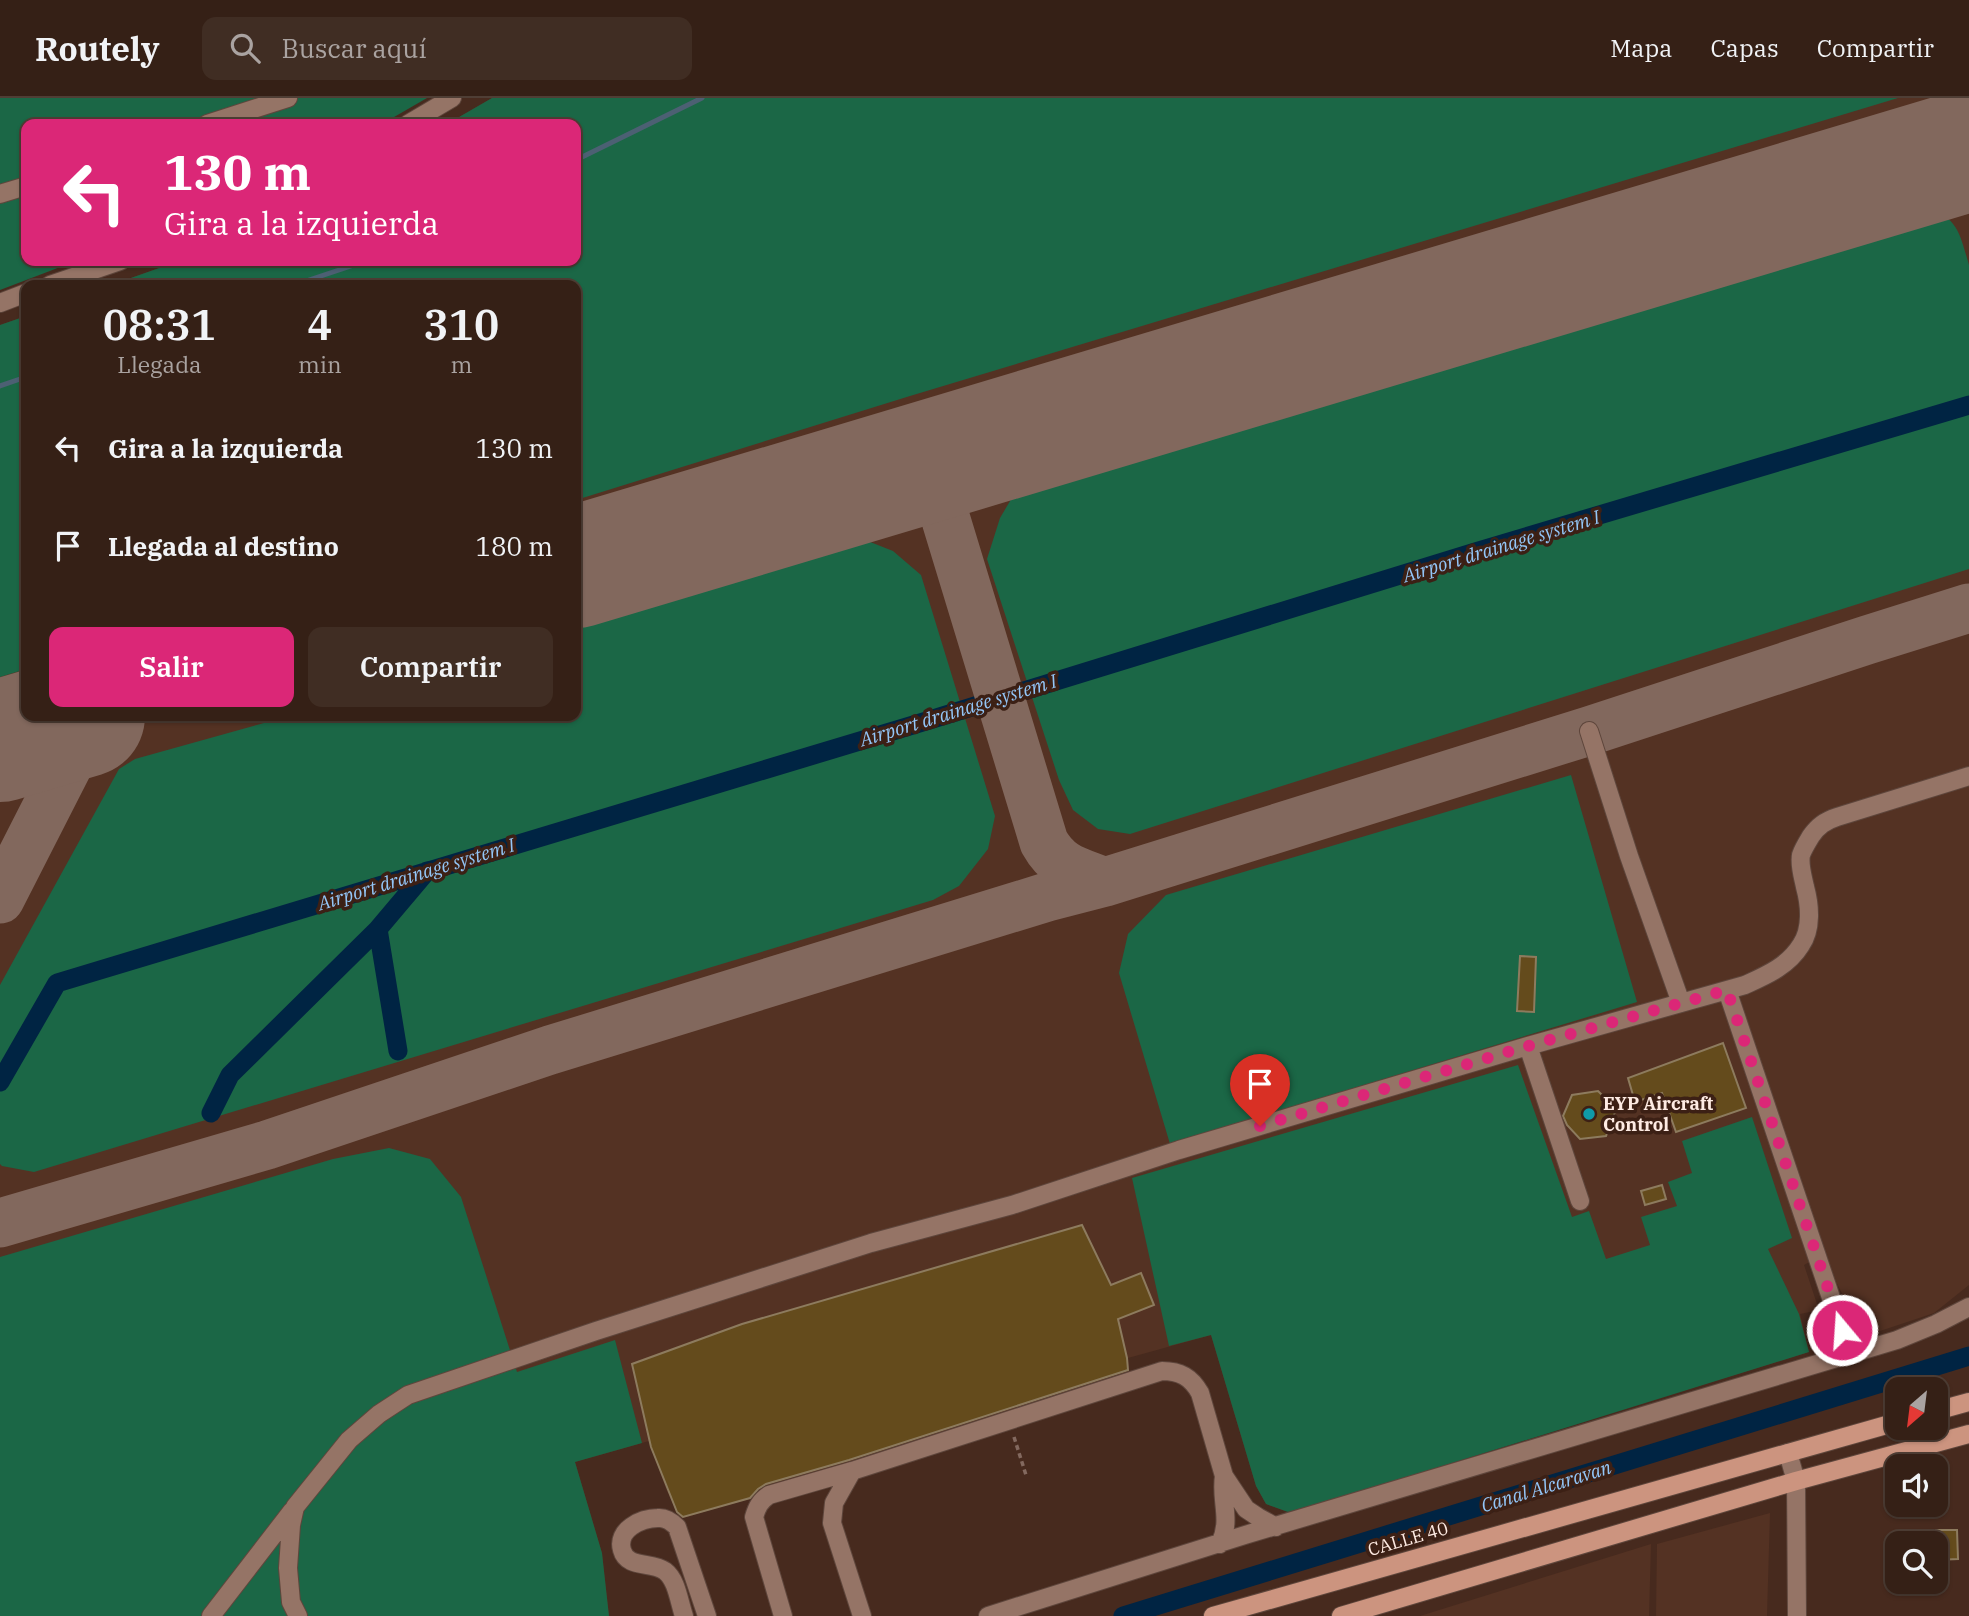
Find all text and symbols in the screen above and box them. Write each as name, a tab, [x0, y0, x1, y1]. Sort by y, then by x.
search box	[202, 17, 692, 80]
text: Routely	[35, 27, 160, 70]
icon: search	[226, 29, 264, 67]
text: Buscar aquí	[282, 31, 427, 65]
text: Mapa	[1610, 32, 1672, 64]
text: Capas	[1710, 32, 1779, 64]
text: Compartir	[1817, 32, 1934, 64]
text: 130 m	[164, 140, 311, 203]
icon: left	[49, 147, 140, 238]
text: Gira a la izquierda	[164, 202, 439, 244]
text: 08:31	[103, 297, 216, 352]
text: 4	[307, 297, 332, 352]
text: 310	[424, 297, 499, 352]
text: Llegada	[117, 349, 202, 379]
text: min	[298, 349, 342, 379]
text: m	[450, 349, 472, 379]
icon: left	[49, 429, 87, 467]
text: Gira a la izquierda	[108, 431, 343, 465]
text: 130 m	[475, 431, 553, 465]
water label: Airport drainage system I	[1398, 504, 1604, 588]
icon: arrive	[49, 527, 87, 565]
text: Llegada al destino	[108, 529, 339, 563]
text: 180 m	[475, 529, 553, 563]
button: Salir	[49, 627, 294, 707]
button: Compartir	[308, 627, 553, 707]
water label: Airport drainage system I	[855, 668, 1061, 752]
water label: Airport drainage system I	[313, 832, 519, 916]
pin	[1230, 1054, 1290, 1126]
icon: arrive	[1241, 1065, 1279, 1103]
place label: EYP Aircraft Control	[1603, 1092, 1714, 1136]
marker: EYP Aircraft Control	[1581, 1106, 1597, 1122]
position arrow	[1805, 1293, 1879, 1367]
north arrow	[1885, 1377, 1948, 1440]
map controls	[1885, 1377, 1948, 1594]
button: sound	[1885, 1454, 1948, 1517]
water label: Canal Alcaravan	[1478, 1455, 1614, 1517]
street label: CALLE 40	[1365, 1516, 1451, 1561]
button: search	[1885, 1531, 1948, 1594]

